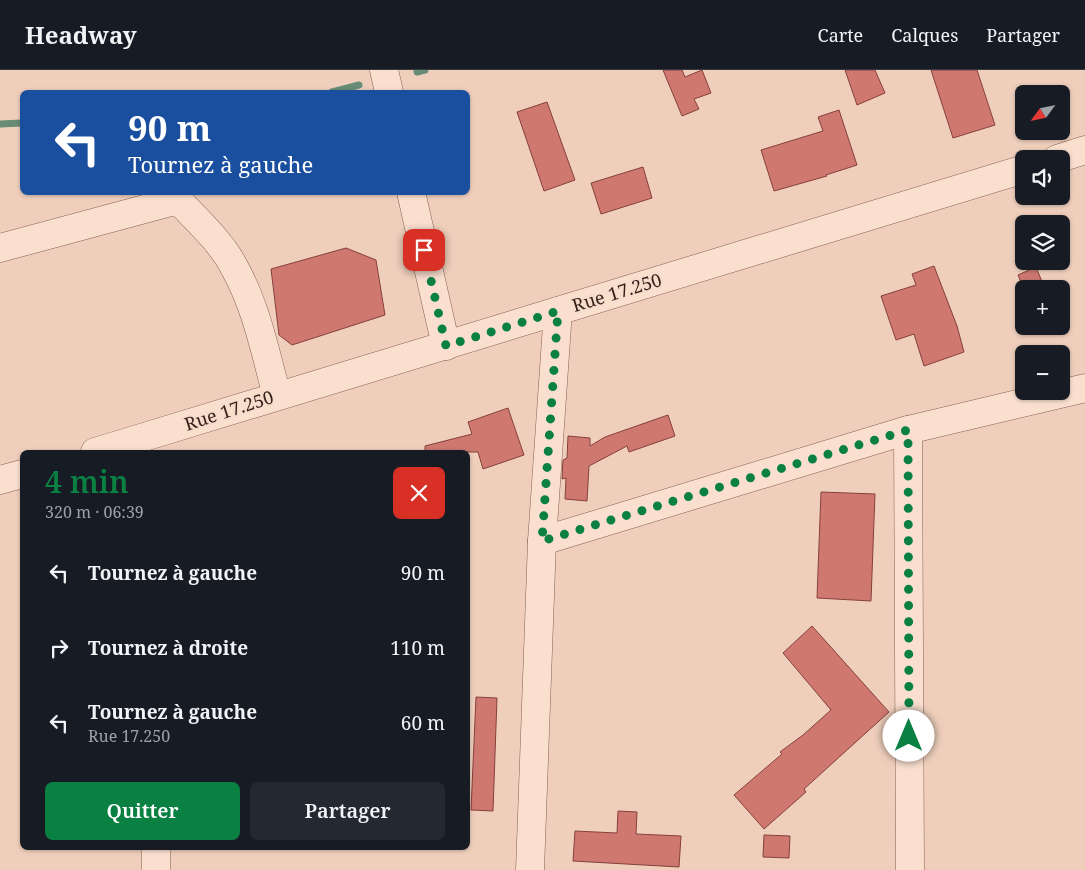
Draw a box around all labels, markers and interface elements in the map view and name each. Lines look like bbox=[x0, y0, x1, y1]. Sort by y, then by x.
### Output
text: Headway bbox=[25, 18, 137, 51]
text: Carte bbox=[818, 23, 863, 47]
text: Calques bbox=[891, 23, 958, 47]
text: Partager bbox=[986, 23, 1060, 47]
north arrow bbox=[1015, 85, 1070, 140]
map controls bbox=[1015, 85, 1070, 400]
text: 90 m bbox=[128, 104, 211, 151]
icon: left bbox=[45, 110, 110, 175]
text: Tournez à gauche bbox=[128, 149, 313, 179]
button: sound bbox=[1015, 150, 1070, 205]
button: layers bbox=[1015, 215, 1070, 270]
pin bbox=[403, 229, 445, 271]
icon: arrive bbox=[410, 236, 438, 264]
street label: Rue 17.250 bbox=[569, 267, 664, 317]
button: + bbox=[1015, 280, 1070, 335]
button: − bbox=[1015, 345, 1070, 400]
street label: Rue 17.250 bbox=[181, 384, 276, 436]
text: 4 min bbox=[45, 461, 129, 502]
button: close bbox=[393, 467, 445, 519]
text: 320 m · 06:39 bbox=[45, 501, 144, 523]
icon: left bbox=[45, 559, 73, 587]
text: Tournez à gauche bbox=[88, 560, 257, 586]
text: 90 m bbox=[401, 560, 445, 586]
icon: right bbox=[45, 634, 73, 662]
text: Tournez à droite bbox=[88, 635, 248, 661]
text: 110 m bbox=[390, 635, 445, 661]
text: Tournez à gauche bbox=[88, 699, 257, 725]
icon: left bbox=[45, 709, 73, 737]
position arrow bbox=[882, 709, 934, 761]
text: 60 m bbox=[401, 710, 445, 736]
text: Rue 17.250 bbox=[88, 725, 170, 747]
button: Quitter bbox=[45, 782, 240, 840]
button: Partager bbox=[250, 782, 445, 840]

